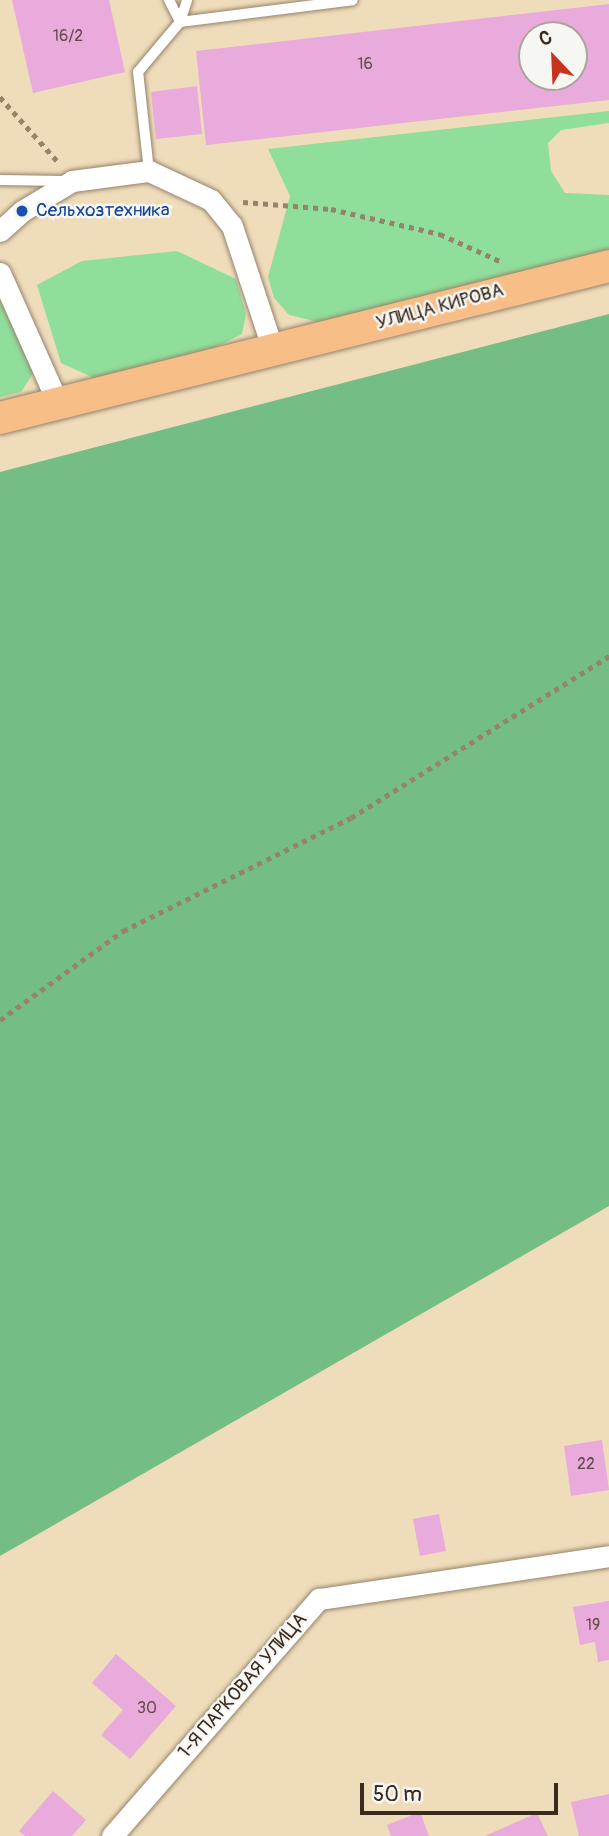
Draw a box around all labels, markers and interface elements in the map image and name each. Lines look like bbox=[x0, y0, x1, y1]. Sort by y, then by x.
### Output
north arrow bbox=[518, 21, 588, 91]
text: С bbox=[535, 25, 556, 52]
house number: 16/2 bbox=[53, 26, 83, 46]
house number: 16 bbox=[357, 54, 373, 74]
place label: Сельхозтехника bbox=[36, 200, 170, 222]
marker: Сельхозтехника bbox=[14, 203, 30, 219]
street label: УЛИЦА КИРОВА bbox=[374, 279, 506, 335]
house number: 22 bbox=[577, 1454, 595, 1474]
street label: 1-Я ПАРКОВАЯ УЛИЦА bbox=[174, 1609, 312, 1763]
house number: 19 bbox=[586, 1615, 600, 1635]
house number: 30 bbox=[137, 1698, 157, 1718]
scale bar bbox=[364, 1770, 562, 1814]
text: 50 m bbox=[373, 1781, 422, 1808]

